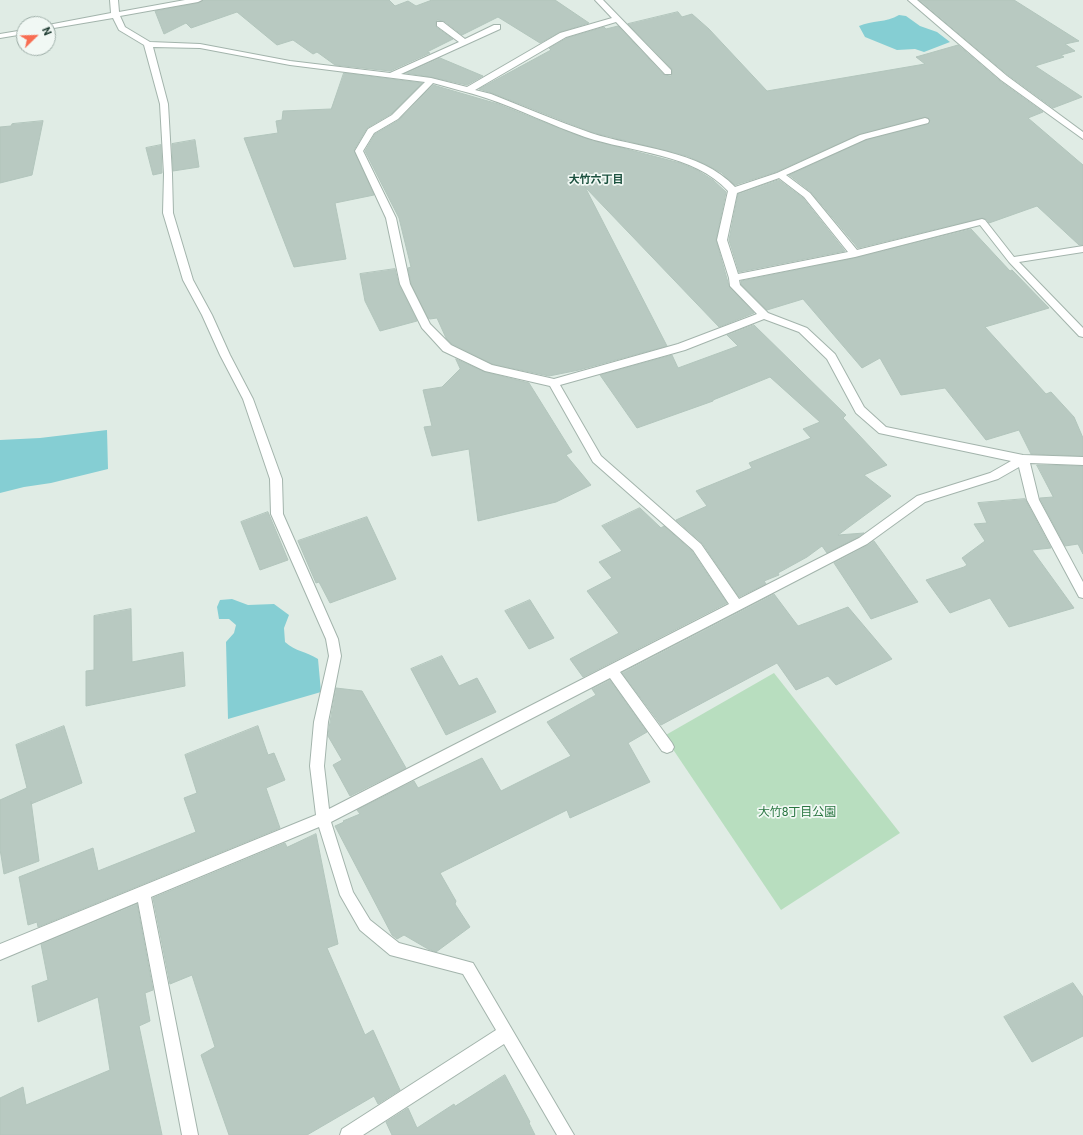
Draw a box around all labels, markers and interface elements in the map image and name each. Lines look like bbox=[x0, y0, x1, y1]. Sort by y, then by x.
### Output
north arrow bbox=[16, 16, 56, 56]
text: N bbox=[39, 25, 54, 38]
district label: 大竹六丁目 bbox=[569, 173, 623, 187]
park label: 大竹8丁目公園 bbox=[758, 806, 836, 820]

